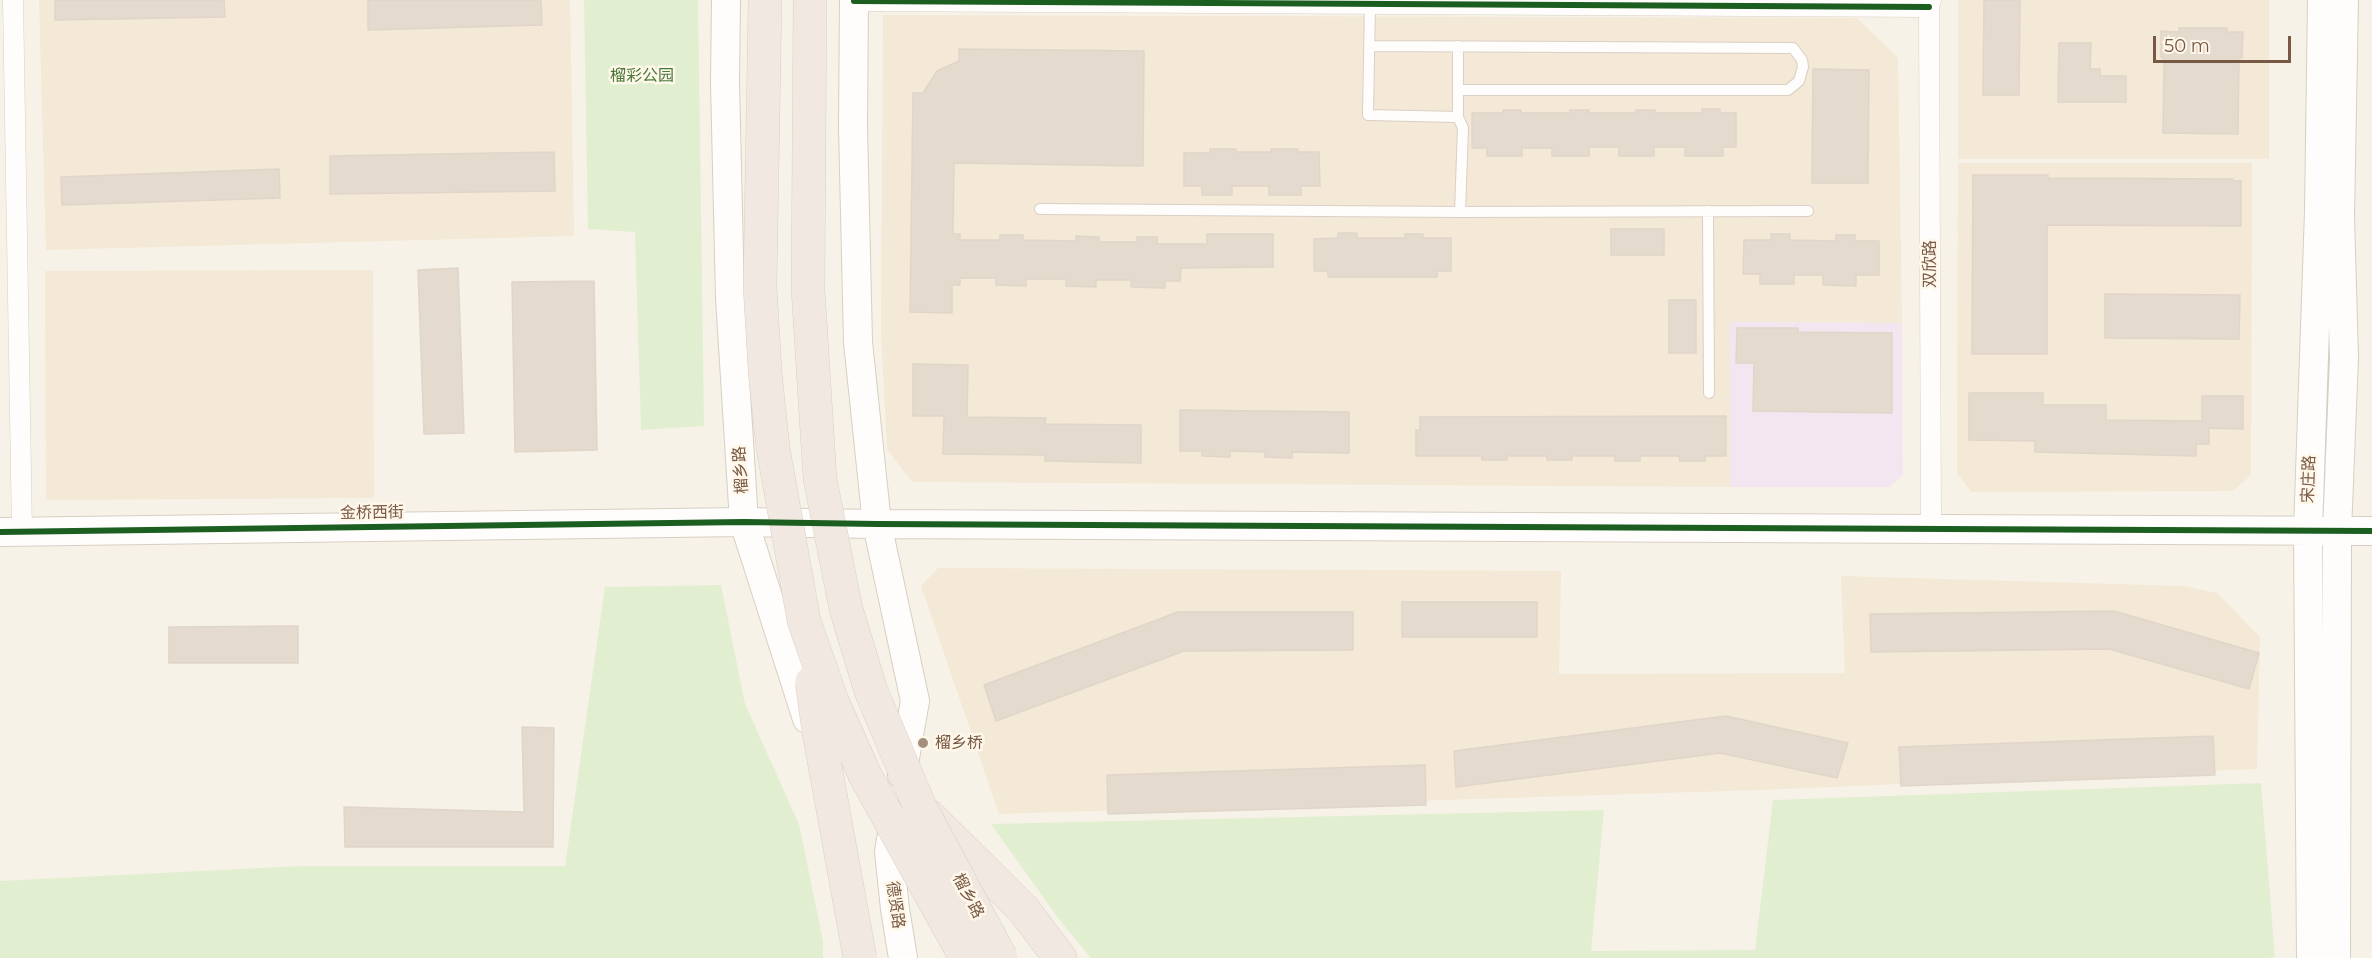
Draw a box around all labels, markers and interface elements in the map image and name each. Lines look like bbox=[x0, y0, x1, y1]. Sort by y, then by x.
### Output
scale bar bbox=[2156, 24, 2294, 62]
text: 50 m bbox=[2164, 35, 2210, 57]
park label: 榴彩公园 bbox=[610, 66, 674, 86]
street label: 双欣路 bbox=[1920, 240, 1940, 288]
street label: 榴乡路 bbox=[730, 445, 752, 495]
street label: 宋庄路 bbox=[2299, 455, 2319, 503]
street label: 金桥西街 bbox=[340, 503, 404, 523]
place label: 榴乡桥 bbox=[935, 733, 983, 753]
marker: 榴乡桥 bbox=[916, 736, 930, 750]
street label: 榴乡路 bbox=[948, 870, 988, 922]
street label: 德贤路 bbox=[882, 880, 908, 930]

